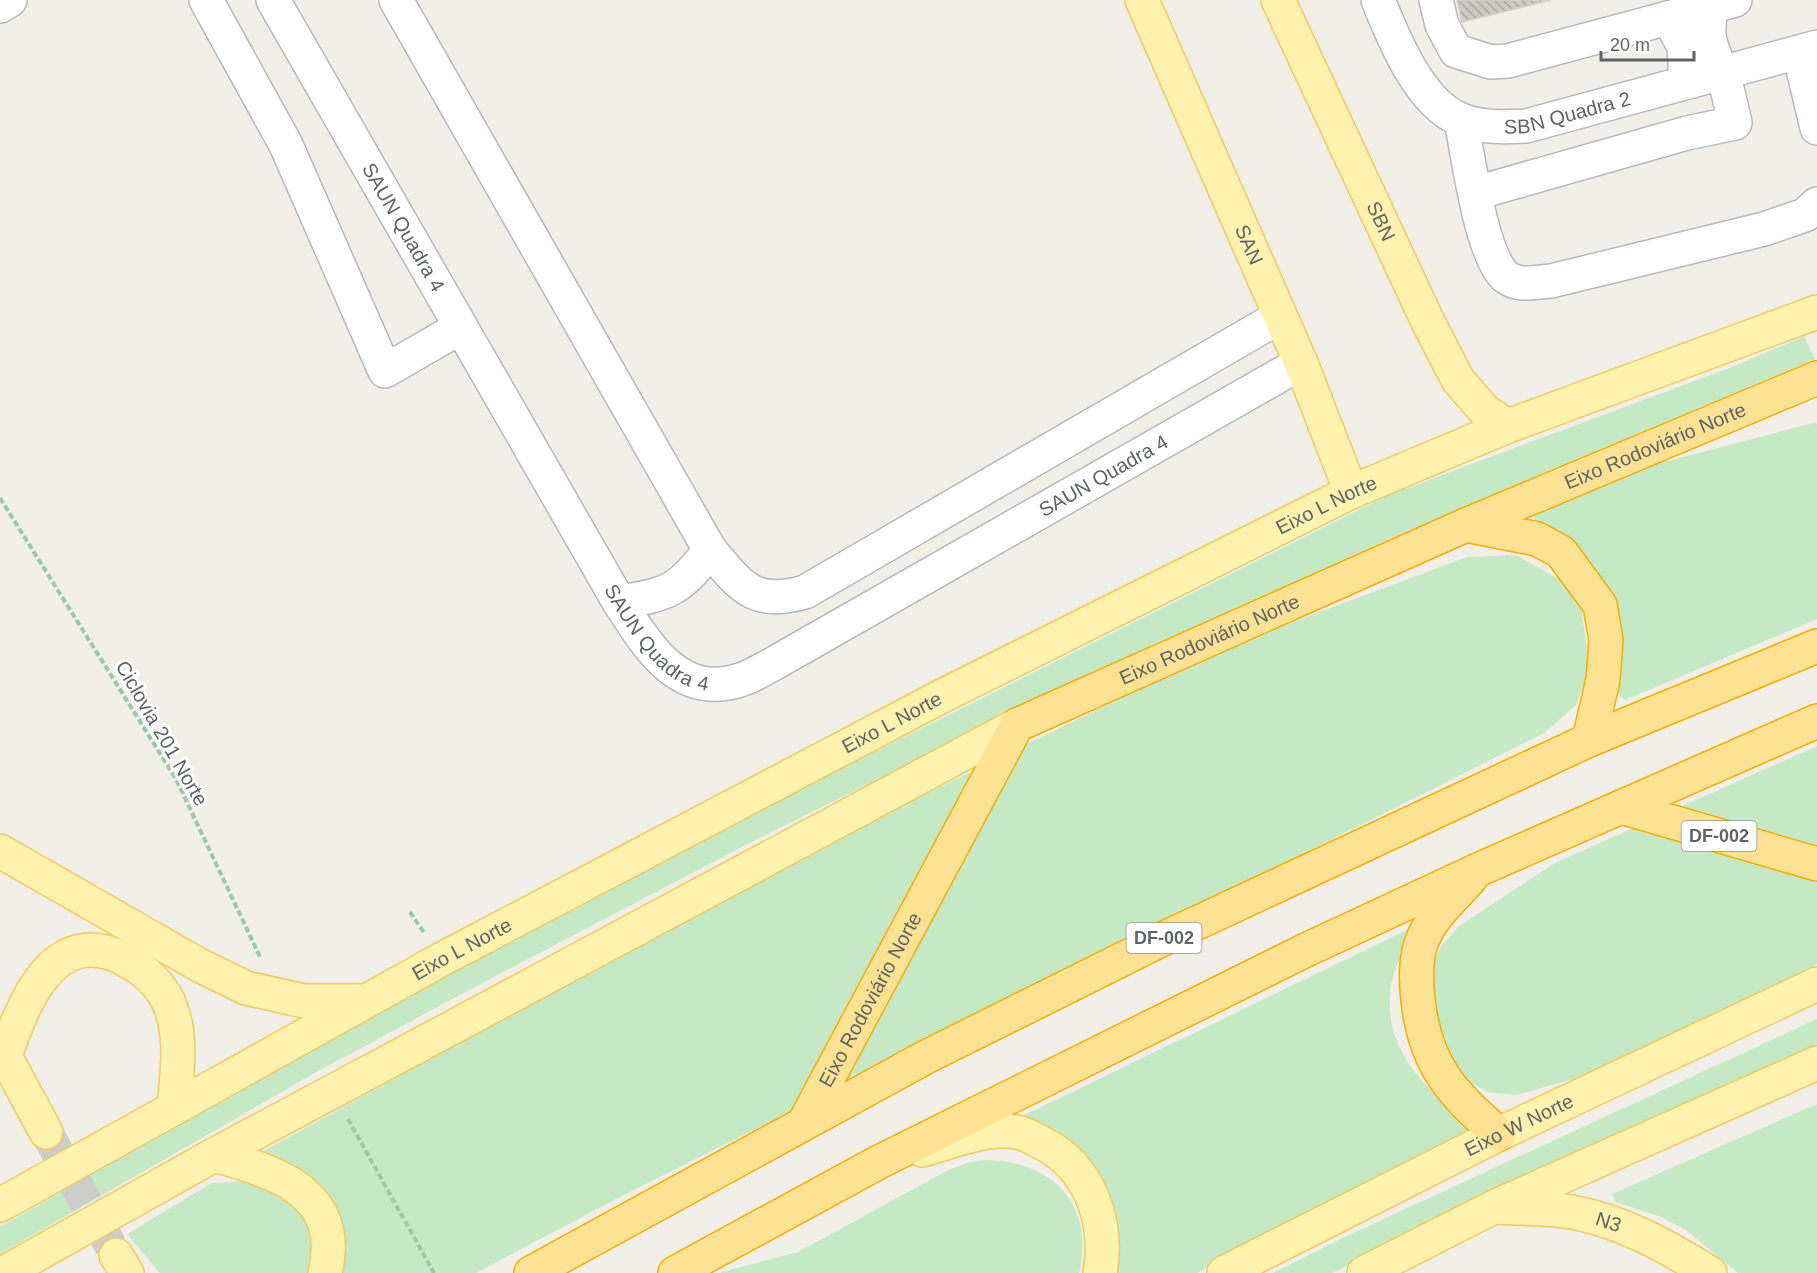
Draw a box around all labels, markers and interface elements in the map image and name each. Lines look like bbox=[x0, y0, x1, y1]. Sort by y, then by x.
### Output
scale bar bbox=[1601, 24, 1694, 62]
text: 20 m bbox=[1610, 35, 1650, 55]
street label: SBN Quadra 2 bbox=[1504, 87, 1633, 138]
street label: SAUN Quadra 4 bbox=[358, 159, 449, 295]
street label: SBN bbox=[1362, 198, 1400, 244]
street label: SAN bbox=[1231, 221, 1267, 268]
street label: Eixo Rodoviário Norte bbox=[1561, 398, 1749, 494]
street label: SAUN Quadra 4 bbox=[1035, 430, 1172, 521]
street label: Eixo L Norte bbox=[1272, 471, 1380, 539]
street label: SAUN Quadra 4 bbox=[600, 580, 711, 695]
street label: Eixo Rodoviário Norte bbox=[1116, 590, 1303, 689]
street label: Ciclovia 201 Norte bbox=[112, 657, 212, 809]
street label: Eixo L Norte bbox=[838, 687, 945, 758]
road number: DF-002 bbox=[1682, 821, 1756, 851]
street label: Eixo Rodoviário Norte bbox=[814, 909, 926, 1091]
street label: Eixo L Norte bbox=[408, 913, 515, 984]
road number: DF-002 bbox=[1126, 923, 1202, 953]
street label: Eixo W Norte bbox=[1461, 1090, 1577, 1161]
street label: N3 bbox=[1593, 1207, 1624, 1236]

